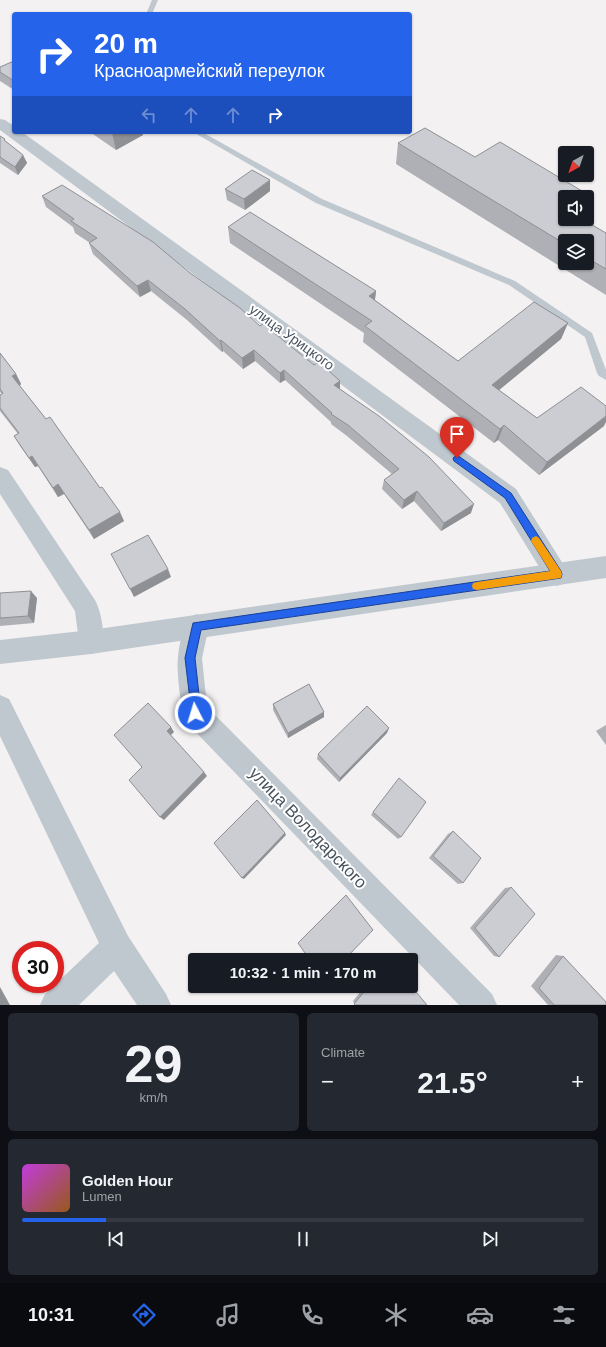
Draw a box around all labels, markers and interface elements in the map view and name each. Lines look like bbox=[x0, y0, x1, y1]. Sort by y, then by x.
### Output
icon: right bbox=[28, 28, 80, 80]
text: 20 m bbox=[94, 28, 158, 59]
text: Красноармейский переулок bbox=[94, 61, 325, 81]
icon: left bbox=[138, 104, 160, 126]
icon: ahead bbox=[180, 104, 202, 126]
icon: ahead bbox=[222, 104, 244, 126]
icon: right bbox=[264, 104, 286, 126]
north arrow bbox=[558, 146, 594, 182]
map controls bbox=[558, 146, 594, 270]
button: sound bbox=[558, 190, 594, 226]
button: layers bbox=[558, 234, 594, 270]
street label: улица Урицкого bbox=[246, 301, 338, 373]
pin bbox=[440, 417, 474, 458]
icon: arrive bbox=[446, 423, 468, 445]
position arrow bbox=[174, 692, 216, 734]
street label: улица Володарского bbox=[245, 764, 371, 892]
speed limit sign: 30 bbox=[12, 941, 64, 993]
text: 10:32 · 1 min · 170 m bbox=[230, 964, 376, 981]
text: 29 bbox=[125, 1035, 182, 1093]
text: Climate bbox=[321, 1045, 365, 1060]
text: 21.5° bbox=[417, 1066, 488, 1099]
text: − bbox=[321, 1069, 334, 1094]
text: + bbox=[571, 1069, 584, 1094]
text: km/h bbox=[139, 1090, 168, 1105]
text: Golden Hour bbox=[82, 1172, 173, 1189]
text: Lumen bbox=[82, 1189, 122, 1204]
icon: previous bbox=[105, 1228, 127, 1250]
icon: pause bbox=[292, 1228, 314, 1250]
icon: next bbox=[479, 1228, 501, 1250]
icon: directions bbox=[130, 1301, 158, 1329]
icon: music bbox=[214, 1301, 242, 1329]
icon: phone bbox=[298, 1301, 326, 1329]
icon: climate bbox=[382, 1301, 410, 1329]
icon: car bbox=[466, 1301, 494, 1329]
icon: filters bbox=[550, 1301, 578, 1329]
text: 10:31 bbox=[28, 1305, 74, 1325]

